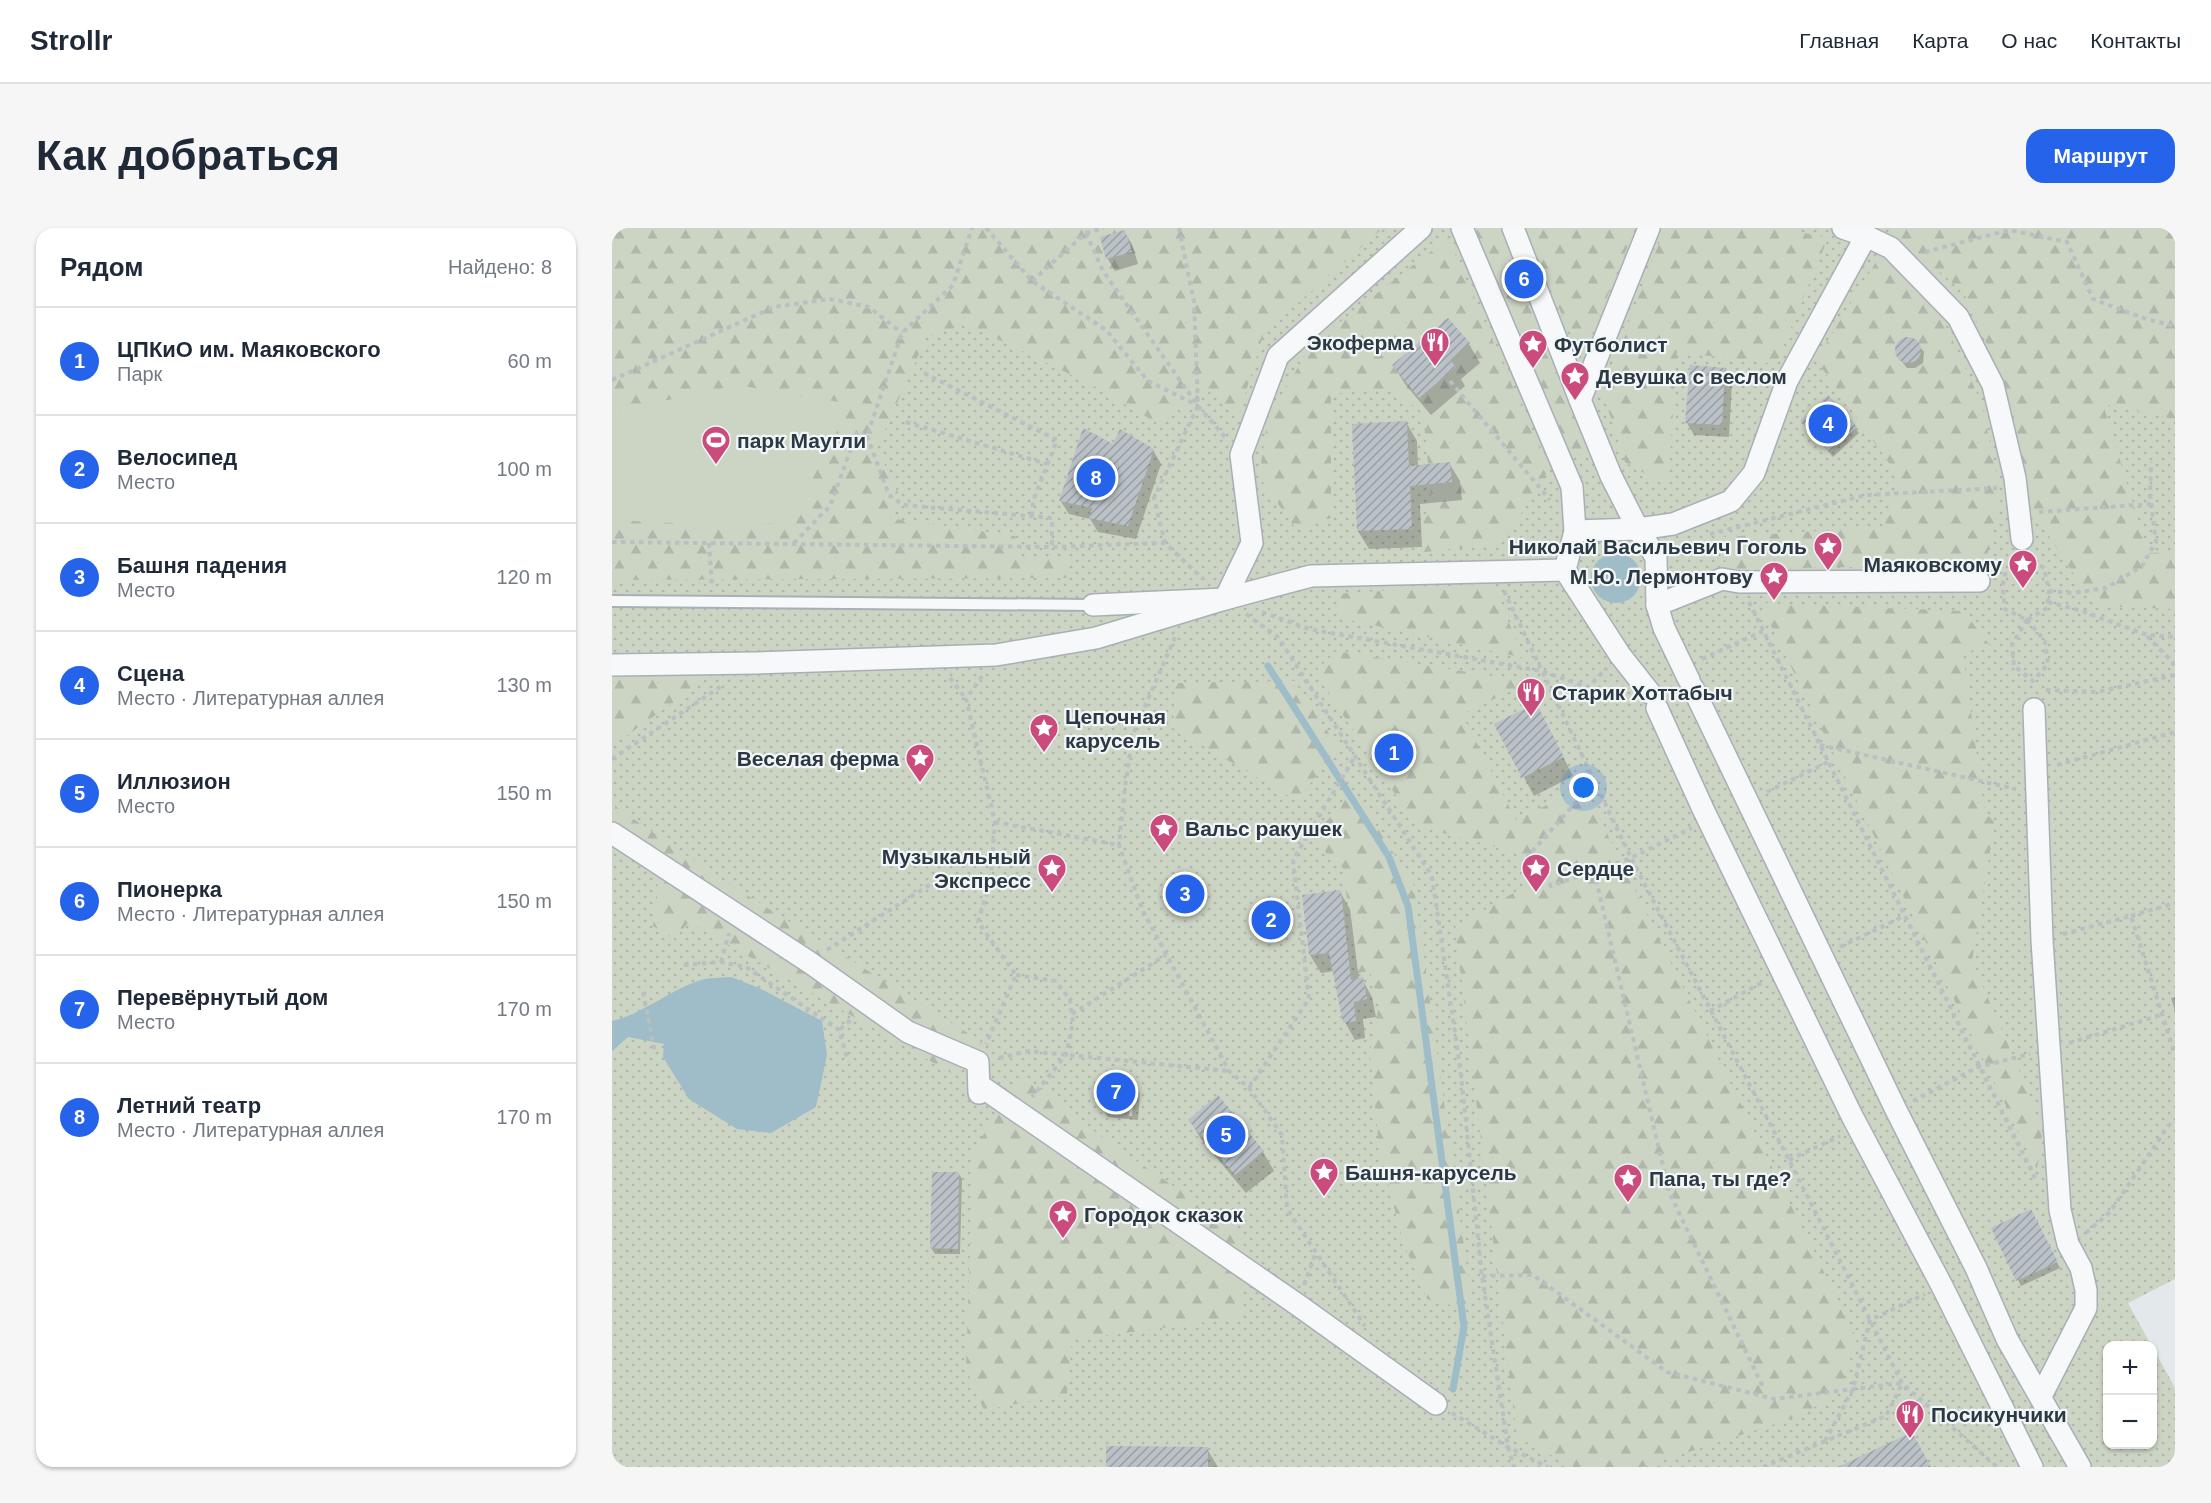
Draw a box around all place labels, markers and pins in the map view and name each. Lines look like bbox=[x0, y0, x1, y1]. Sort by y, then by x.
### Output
pin: 6 bbox=[1504, 256, 1544, 302]
restaurant icon: Экоферма bbox=[1419, 326, 1451, 368]
place icon: Футболист bbox=[1517, 328, 1549, 370]
place label: Экоферма bbox=[1307, 331, 1414, 354]
place label: Футболист bbox=[1554, 333, 1668, 356]
place icon: Девушка с веслом bbox=[1559, 360, 1591, 402]
place label: Девушка с веслом bbox=[1596, 365, 1787, 388]
pin: 4 bbox=[1808, 402, 1848, 446]
sports icon: парк Маугли bbox=[700, 424, 732, 466]
place label: парк Маугли bbox=[737, 429, 866, 452]
pin: 8 bbox=[1076, 456, 1116, 500]
place icon: Николай Васильевич Гоголь bbox=[1812, 530, 1844, 572]
place label: Николай Васильевич Гоголь bbox=[1509, 535, 1807, 558]
place icon: Маяковскому bbox=[2007, 548, 2039, 590]
place label: Маяковскому bbox=[1863, 553, 2002, 576]
place icon: М.Ю. Лермонтову bbox=[1758, 560, 1790, 602]
place label: М.Ю. Лермонтову bbox=[1570, 565, 1753, 588]
restaurant icon: Старик Хоттабыч bbox=[1515, 676, 1547, 718]
place label: Старик Хоттабыч bbox=[1552, 681, 1733, 704]
place label: Цепочная карусель bbox=[1065, 705, 1166, 752]
place icon: Цепочная карусель bbox=[1028, 712, 1060, 754]
pin: 1 bbox=[1374, 730, 1414, 776]
place icon: Веселая ферма bbox=[904, 742, 936, 784]
place label: Веселая ферма bbox=[737, 747, 899, 770]
place icon: Вальс ракушек bbox=[1148, 812, 1180, 854]
place label: Вальс ракушек bbox=[1185, 817, 1342, 840]
place label: Музыкальный Экспресс bbox=[882, 845, 1031, 892]
place icon: Музыкальный Экспресс bbox=[1036, 852, 1068, 894]
place icon: Сердце bbox=[1520, 852, 1552, 894]
place label: Сердце bbox=[1557, 857, 1634, 880]
pin: 3 bbox=[1166, 872, 1204, 916]
pin: 2 bbox=[1252, 898, 1290, 942]
pin: 7 bbox=[1096, 1070, 1136, 1114]
pin: 5 bbox=[1206, 1112, 1246, 1158]
place icon: Башня-карусель bbox=[1308, 1156, 1340, 1198]
place label: Башня-карусель bbox=[1345, 1161, 1517, 1184]
place icon: Папа, ты где? bbox=[1612, 1162, 1644, 1204]
place label: Папа, ты где? bbox=[1649, 1167, 1792, 1190]
place icon: Городок сказок bbox=[1047, 1198, 1079, 1240]
place label: Городок сказок bbox=[1084, 1203, 1243, 1226]
restaurant icon: Посикунчики bbox=[1894, 1398, 1926, 1440]
place label: Посикунчики bbox=[1931, 1403, 2067, 1426]

